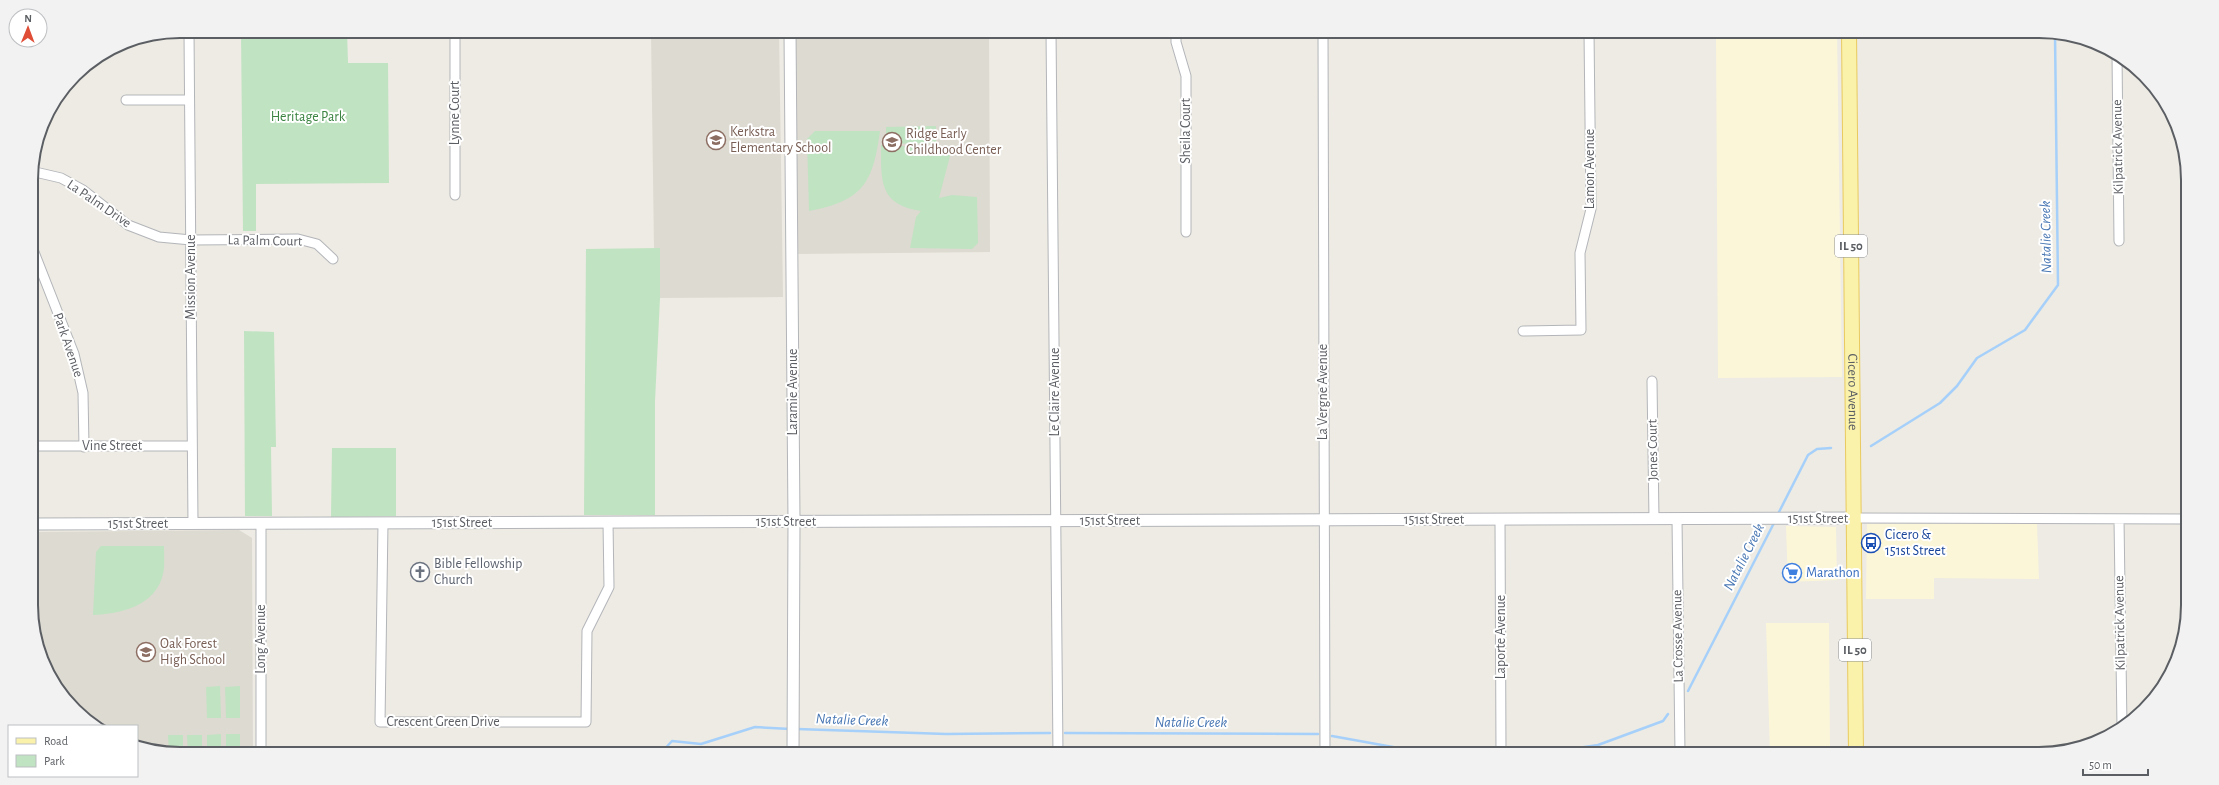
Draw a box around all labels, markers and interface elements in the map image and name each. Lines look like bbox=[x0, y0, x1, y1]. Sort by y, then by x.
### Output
north arrow bbox=[8, 8, 48, 48]
text: N bbox=[24, 13, 32, 24]
street label: Lynne Court bbox=[448, 80, 462, 145]
street label: Sheila Court bbox=[1179, 98, 1193, 164]
street label: Kilpatrick Avenue bbox=[2110, 99, 2126, 195]
park label: Heritage Park bbox=[271, 110, 346, 124]
place label: Kerkstra Elementary School bbox=[730, 125, 832, 155]
place label: Ridge Early Childhood Center bbox=[906, 127, 1002, 157]
school or university icon: Kerkstra Elementary School bbox=[705, 129, 727, 151]
street label: Lamon Avenue bbox=[1583, 129, 1597, 209]
school or university icon: Ridge Early Childhood Center bbox=[881, 131, 903, 153]
street label: La Palm Drive bbox=[64, 177, 134, 231]
water label: Natalie Creek bbox=[2038, 200, 2054, 273]
street label: La Palm Court bbox=[227, 233, 303, 249]
street label: Mission Avenue bbox=[184, 234, 198, 320]
road number: IL 50 bbox=[1835, 235, 1867, 257]
street label: Park Avenue bbox=[50, 311, 86, 379]
street label: La Vergne Avenue bbox=[1316, 344, 1330, 440]
street label: Le Claire Avenue bbox=[1048, 347, 1062, 437]
street label: Laramie Avenue bbox=[786, 348, 800, 436]
street label: Cicero Avenue bbox=[1845, 353, 1860, 431]
street label: Jones Court bbox=[1645, 418, 1661, 481]
street label: Vine Street bbox=[82, 439, 143, 453]
street label: 151st Street bbox=[1788, 512, 1849, 526]
street label: 151st Street bbox=[1404, 513, 1465, 527]
street label: 151st Street bbox=[1080, 514, 1141, 528]
street label: 151st Street bbox=[756, 515, 817, 529]
street label: 151st Street bbox=[432, 516, 493, 530]
street label: 151st Street bbox=[108, 517, 169, 531]
water label: Natalie Creek bbox=[1721, 521, 1767, 593]
place label: Cicero & 151st Street bbox=[1885, 528, 1946, 558]
bus stop icon: Cicero & 151st Street bbox=[1860, 532, 1882, 554]
place label: Bible Fellowship Church bbox=[434, 557, 522, 587]
church icon: Bible Fellowship Church bbox=[409, 561, 431, 583]
supermarket icon: Marathon bbox=[1781, 562, 1803, 584]
place label: Marathon bbox=[1806, 566, 1860, 580]
street label: Kilpatrick Avenue bbox=[2112, 575, 2128, 671]
street label: La Crosse Avenue bbox=[1670, 589, 1686, 683]
street label: Laporte Avenue bbox=[1494, 595, 1508, 679]
street label: Long Avenue bbox=[254, 604, 268, 674]
place label: Oak Forest High School bbox=[160, 637, 226, 667]
road number: IL 50 bbox=[1839, 639, 1871, 661]
school or university icon: Oak Forest High School bbox=[135, 641, 157, 663]
water label: Natalie Creek bbox=[815, 711, 889, 729]
street label: Crescent Green Drive bbox=[386, 715, 500, 729]
water label: Natalie Creek bbox=[1155, 715, 1227, 730]
legend bbox=[8, 725, 138, 777]
text: Road bbox=[44, 735, 68, 747]
scale bar bbox=[2083, 751, 2148, 777]
text: Park bbox=[44, 755, 65, 767]
text: 50 m bbox=[2089, 759, 2112, 771]

